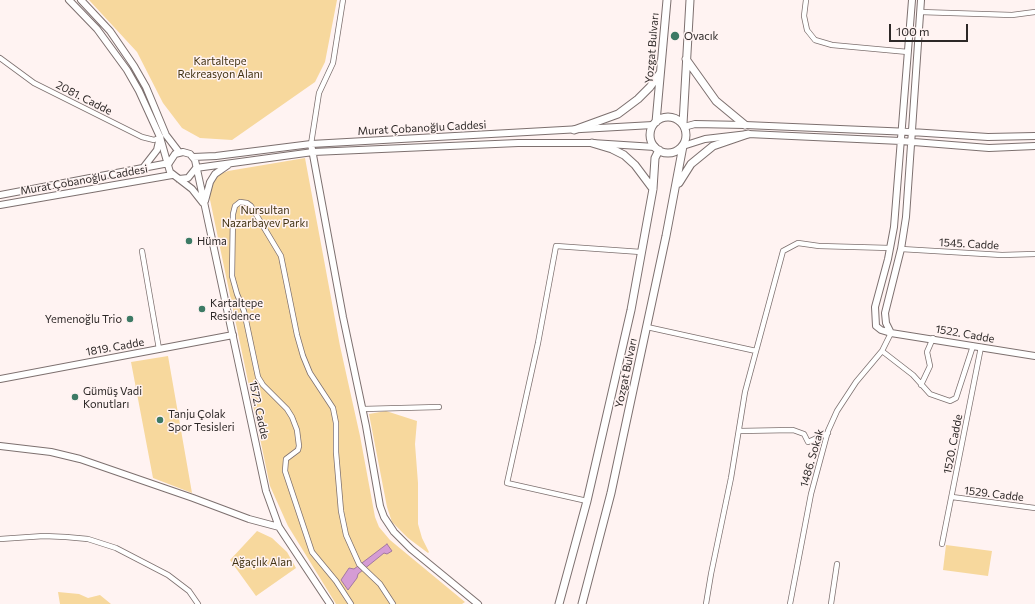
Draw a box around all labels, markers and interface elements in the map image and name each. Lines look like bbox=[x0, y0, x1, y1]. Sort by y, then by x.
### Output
street label: Yozgat Bulvarı bbox=[642, 12, 662, 84]
scale bar bbox=[891, 16, 970, 42]
text: 100 m bbox=[896, 24, 930, 38]
place label: Ovacık bbox=[684, 29, 719, 43]
marker: Ovacık bbox=[669, 30, 681, 42]
park label: Kartaltepe Rekreasyon Alanı bbox=[177, 54, 263, 80]
street label: 2081. Cadde bbox=[54, 78, 114, 118]
street label: Murat Çobanoğlu Caddesi bbox=[357, 118, 487, 138]
street label: Murat Çobanoğlu Caddesi bbox=[19, 162, 149, 198]
park label: Nursultan Nazarbayev Parkı bbox=[222, 203, 308, 229]
place label: Hüma bbox=[197, 234, 227, 248]
marker: Hüma bbox=[184, 236, 194, 246]
street label: 1545. Cadde bbox=[939, 236, 999, 252]
place label: Kartaltepe Residence bbox=[210, 296, 263, 322]
marker: Kartaltepe Residence bbox=[197, 304, 207, 314]
place label: Yemenoğlu Trio bbox=[45, 312, 122, 326]
marker: Yemenoğlu Trio bbox=[125, 314, 135, 324]
street label: 1522. Cadde bbox=[934, 322, 996, 346]
street label: 1819. Cadde bbox=[85, 335, 145, 359]
street label: Yozgat Bulvarı bbox=[612, 337, 640, 409]
street label: 1572. Cadde bbox=[246, 380, 272, 440]
place label: Gümüş Vadi Konutları bbox=[83, 384, 142, 410]
marker: Gümüş Vadi Konutları bbox=[70, 392, 80, 402]
place label: Tanju Çolak Spor Tesisleri bbox=[168, 407, 235, 433]
street label: 1520. Cadde bbox=[941, 413, 965, 475]
marker: Tanju Çolak Spor Tesisleri bbox=[155, 415, 165, 425]
street label: 1486. Sokak bbox=[797, 427, 827, 489]
street label: 1529. Cadde bbox=[963, 484, 1025, 504]
park label: Ağaçlık Alan bbox=[232, 555, 292, 569]

